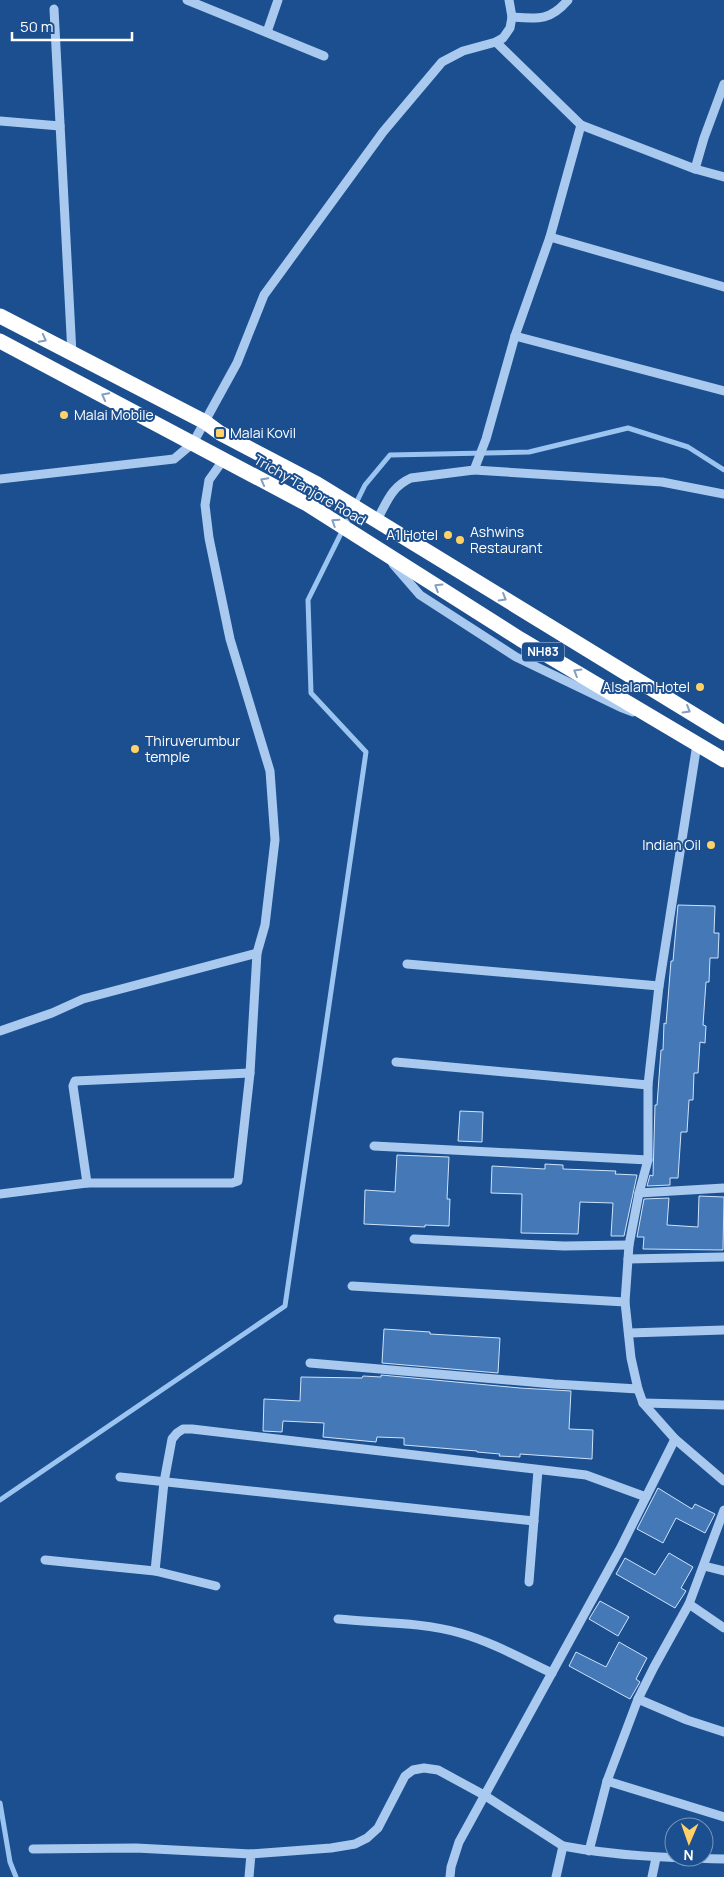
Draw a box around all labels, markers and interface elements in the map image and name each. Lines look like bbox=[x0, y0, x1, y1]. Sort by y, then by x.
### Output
scale bar bbox=[12, 10, 132, 42]
text: 50 m bbox=[20, 16, 54, 37]
one-way arrow bbox=[38, 333, 47, 343]
one-way arrow bbox=[101, 392, 110, 402]
place label: Malai Mobile bbox=[74, 405, 154, 424]
marker: Malai Mobile bbox=[58, 409, 70, 421]
place label: Malai Kovil bbox=[230, 423, 296, 442]
marker: Malai Kovil bbox=[214, 427, 226, 439]
street label: Trichy Tanjore Road bbox=[251, 450, 370, 529]
one-way arrow bbox=[260, 477, 269, 487]
one-way arrow bbox=[332, 519, 341, 528]
place label: Ashwins Restaurant bbox=[470, 522, 543, 557]
place label: A1 Hotel bbox=[386, 525, 438, 544]
marker: A1 Hotel bbox=[442, 529, 454, 541]
marker: Ashwins Restaurant bbox=[454, 534, 466, 546]
one-way arrow bbox=[435, 584, 444, 594]
one-way arrow bbox=[498, 591, 507, 601]
road number: NH83 bbox=[522, 642, 564, 662]
one-way arrow bbox=[573, 669, 582, 679]
place label: Alsalam Hotel bbox=[602, 677, 690, 696]
marker: Alsalam Hotel bbox=[694, 681, 706, 693]
one-way arrow bbox=[681, 703, 690, 713]
place label: Thiruverumbur temple bbox=[145, 731, 240, 766]
marker: Thiruverumbur temple bbox=[129, 743, 141, 755]
place label: Indian Oil bbox=[642, 835, 701, 854]
marker: Indian Oil bbox=[705, 839, 717, 851]
north arrow bbox=[664, 1817, 714, 1867]
text: N bbox=[683, 1846, 694, 1865]

